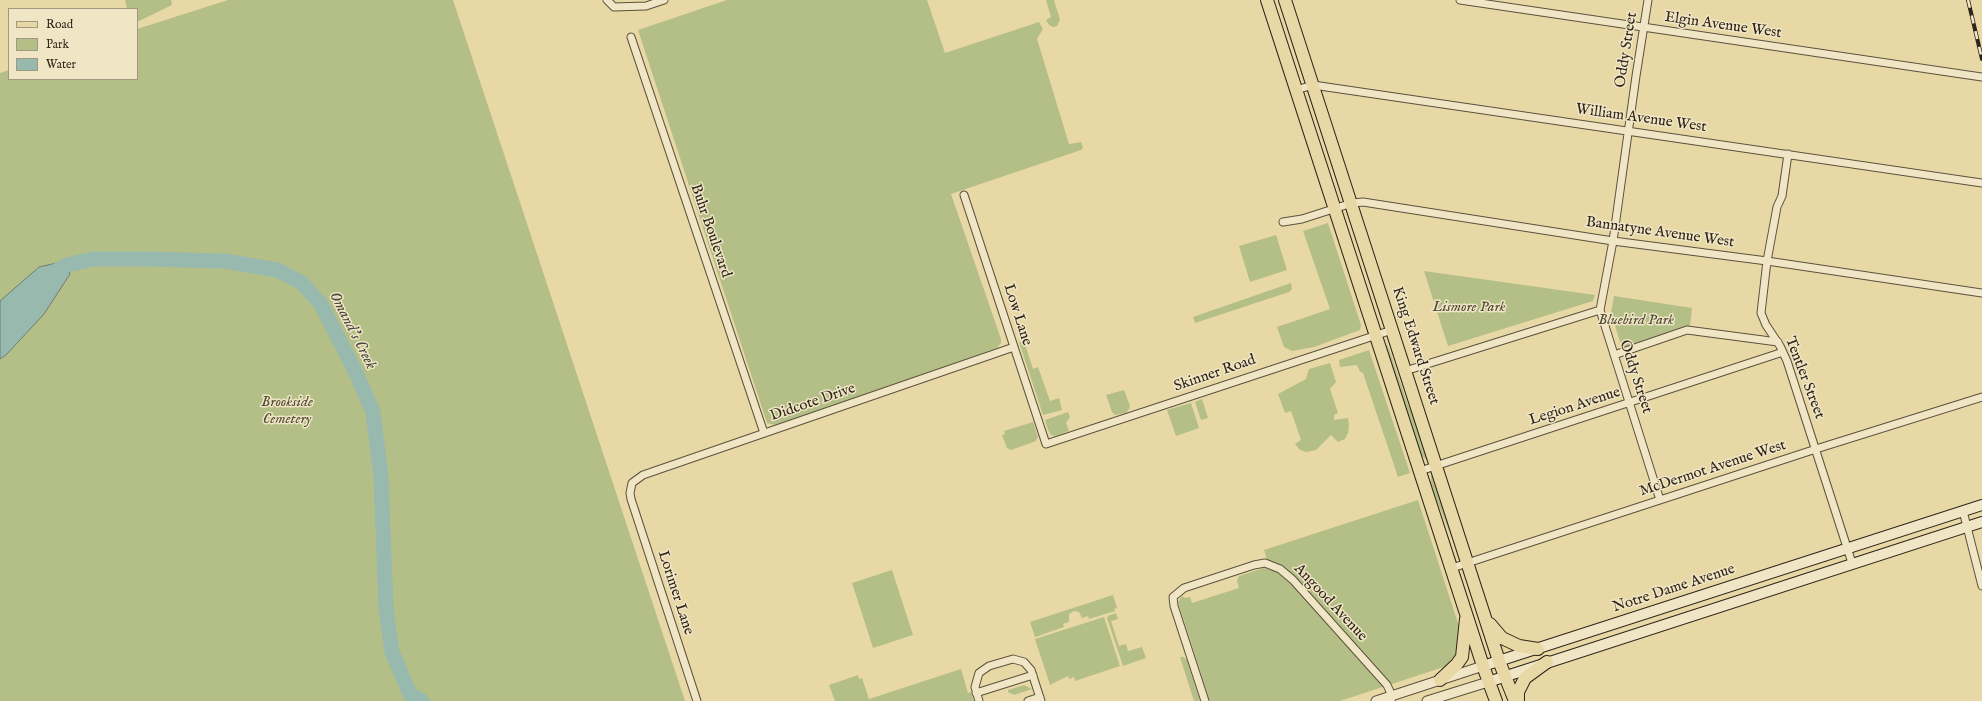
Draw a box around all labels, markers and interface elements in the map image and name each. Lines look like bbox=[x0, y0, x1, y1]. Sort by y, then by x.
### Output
legend bbox=[8, 8, 138, 80]
street label: Elgin Avenue West bbox=[1663, 9, 1783, 43]
street label: Oddy Street bbox=[1612, 11, 1642, 89]
text: Road bbox=[46, 17, 73, 32]
text: Park bbox=[46, 37, 69, 52]
text: Water bbox=[46, 57, 76, 72]
street label: William Avenue West bbox=[1574, 101, 1708, 137]
street label: Buhr Boulevard bbox=[686, 182, 734, 280]
street label: Bannatyne Avenue West bbox=[1585, 214, 1735, 252]
street label: Low Lane bbox=[999, 282, 1035, 348]
street label: King Edward Street bbox=[1387, 285, 1443, 407]
water label: Omand's Creek bbox=[324, 289, 380, 373]
park label: Lismore Park bbox=[1432, 299, 1506, 317]
park label: Bluebird Park bbox=[1598, 312, 1674, 330]
street label: Tentler Street bbox=[1780, 334, 1828, 422]
street label: Oddy Street bbox=[1615, 338, 1655, 416]
street label: Skinner Road bbox=[1172, 352, 1258, 396]
street label: Didcote Drive bbox=[768, 380, 858, 426]
street label: Legion Avenue bbox=[1527, 384, 1623, 430]
park label: Brookside Cemetery bbox=[261, 394, 313, 429]
street label: McDermot Avenue West bbox=[1638, 437, 1788, 501]
street label: Lorimer Lane bbox=[653, 549, 697, 637]
street label: Angood Avenue bbox=[1289, 560, 1371, 646]
street label: Notre Dame Avenue bbox=[1611, 561, 1737, 617]

